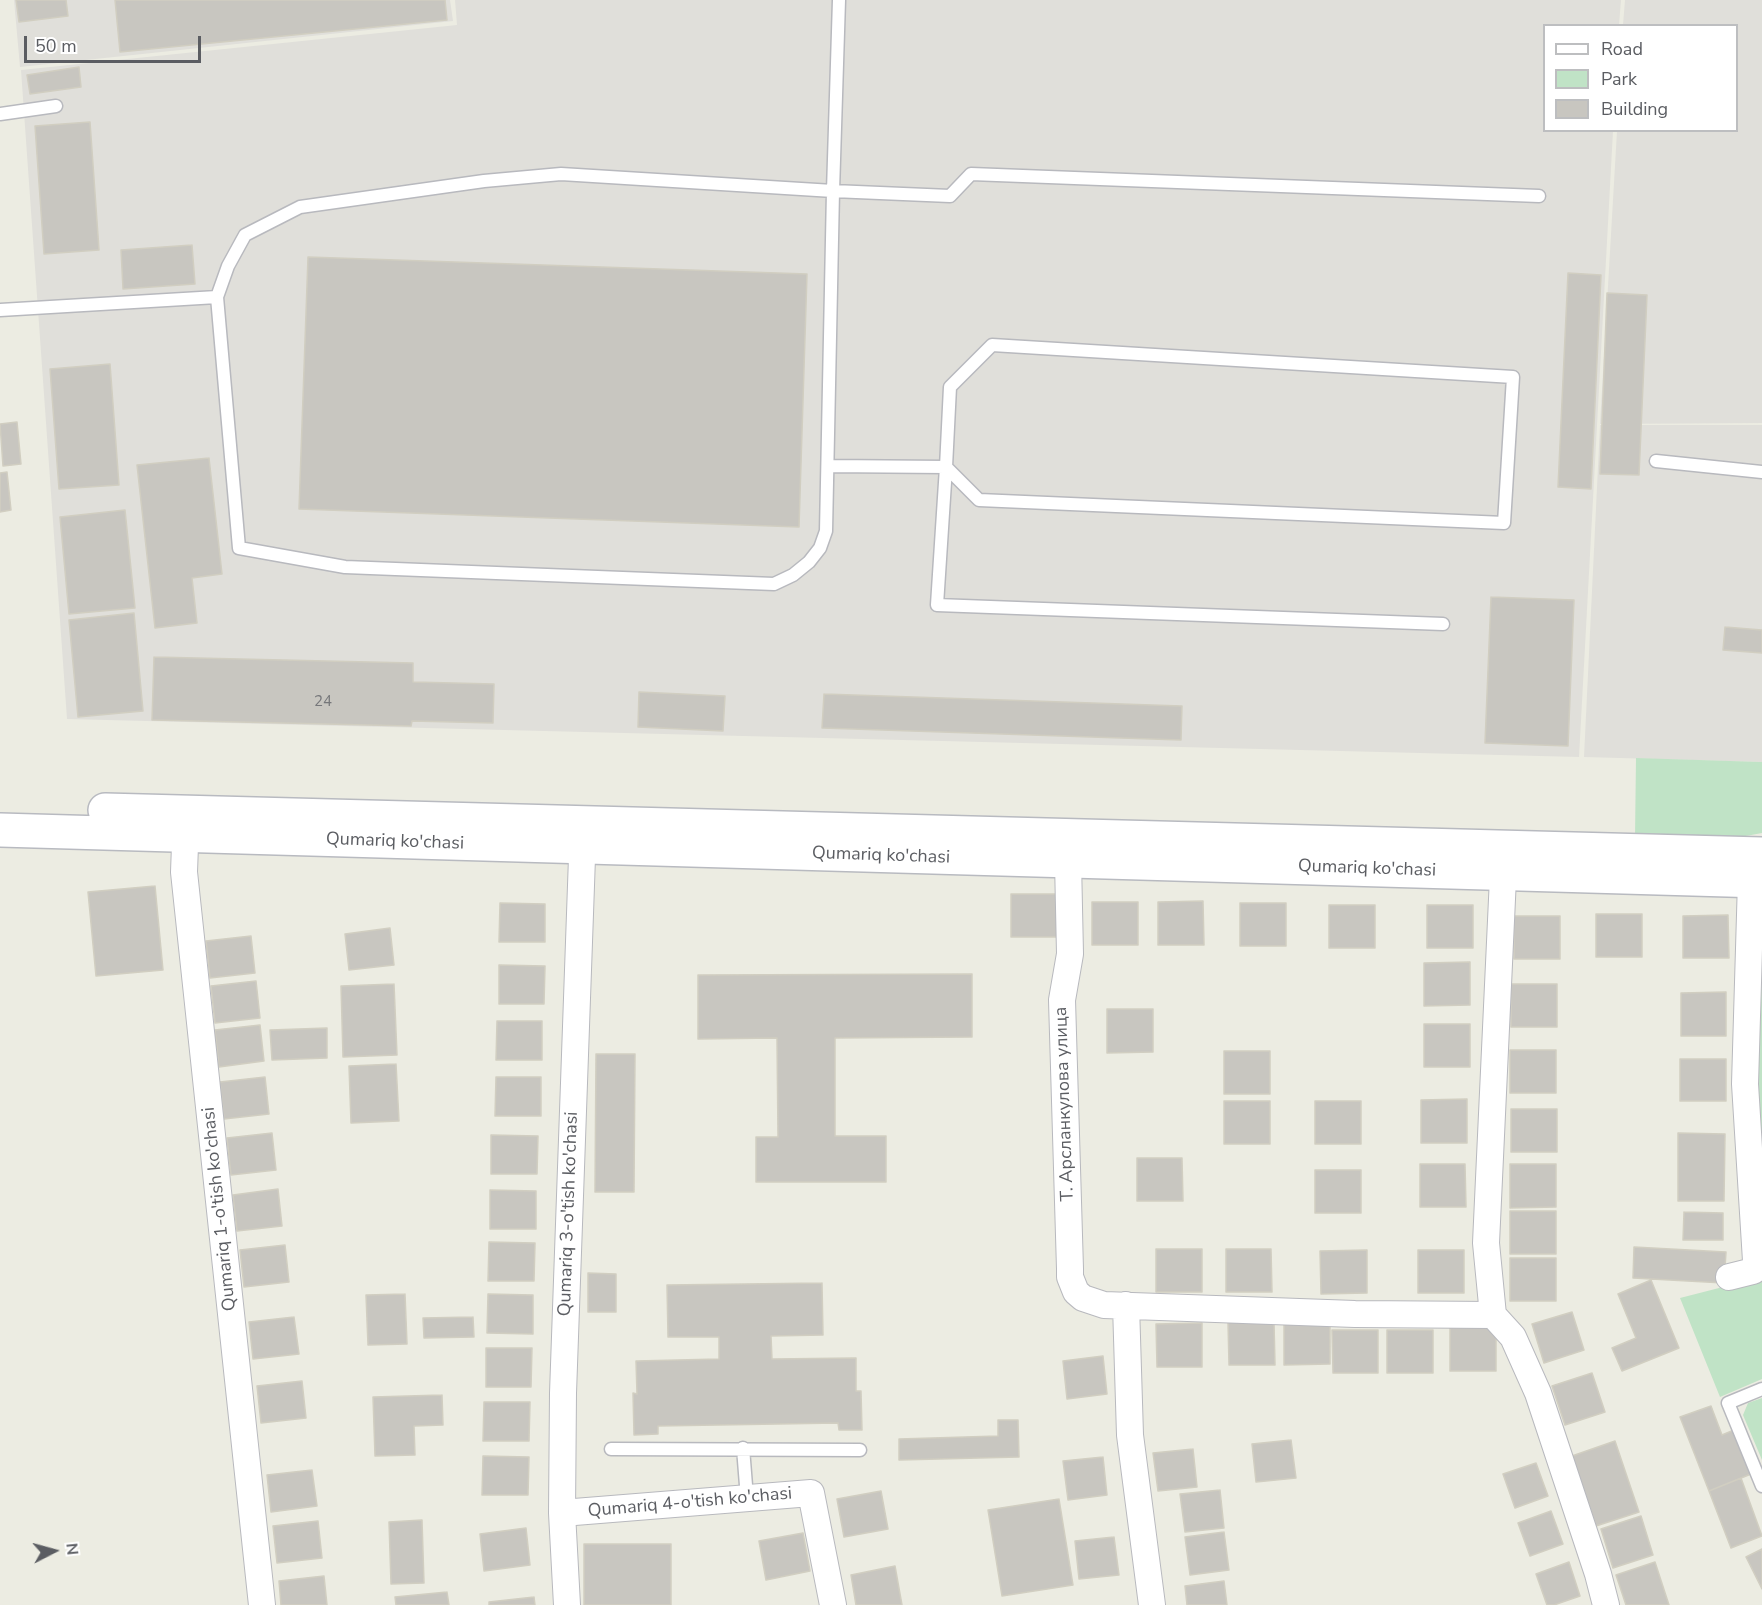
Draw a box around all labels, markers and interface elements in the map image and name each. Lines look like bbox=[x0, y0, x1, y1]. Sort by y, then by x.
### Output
scale bar bbox=[27, 24, 204, 62]
legend bbox=[1543, 24, 1738, 132]
text: 50 m bbox=[35, 34, 77, 58]
text: Road bbox=[1601, 37, 1643, 61]
text: Park bbox=[1601, 67, 1637, 91]
text: Building bbox=[1601, 97, 1668, 121]
house number: 24 bbox=[314, 693, 332, 711]
street label: Qumariq ko'chasi bbox=[326, 829, 464, 855]
street label: Qumariq ko'chasi bbox=[812, 843, 950, 869]
street label: Qumariq ko'chasi bbox=[1298, 856, 1436, 882]
street label: Т. Арсланкулова улица bbox=[1051, 1006, 1079, 1202]
street label: Qumariq 1-o'tish ko'chasi bbox=[199, 1106, 241, 1312]
street label: Qumariq 3-o'tish ko'chasi bbox=[555, 1111, 583, 1317]
street label: Qumariq 4-o'tish ko'chasi bbox=[587, 1483, 793, 1523]
north arrow bbox=[24, 1521, 84, 1581]
text: N bbox=[60, 1542, 83, 1556]

